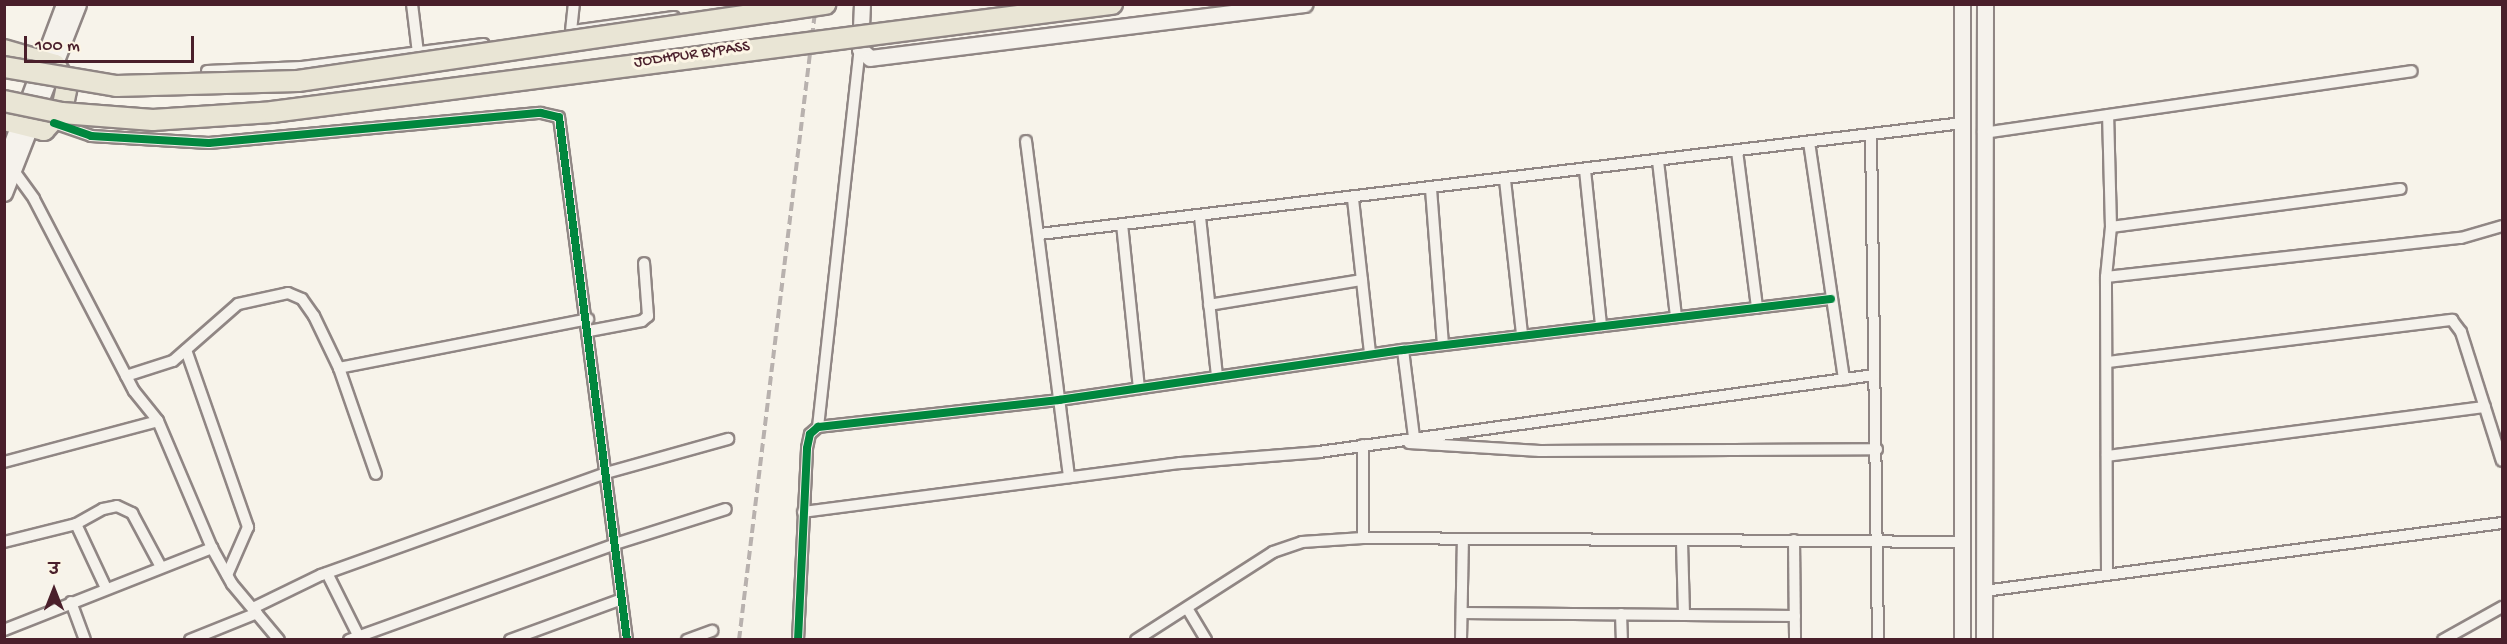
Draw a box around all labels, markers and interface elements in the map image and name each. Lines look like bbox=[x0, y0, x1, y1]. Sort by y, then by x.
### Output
scale bar bbox=[27, 24, 196, 62]
text: 100 m bbox=[35, 36, 80, 57]
street label: JODHPUR BYPASS bbox=[633, 38, 751, 74]
north arrow bbox=[24, 560, 84, 620]
text: उ bbox=[49, 562, 59, 581]

